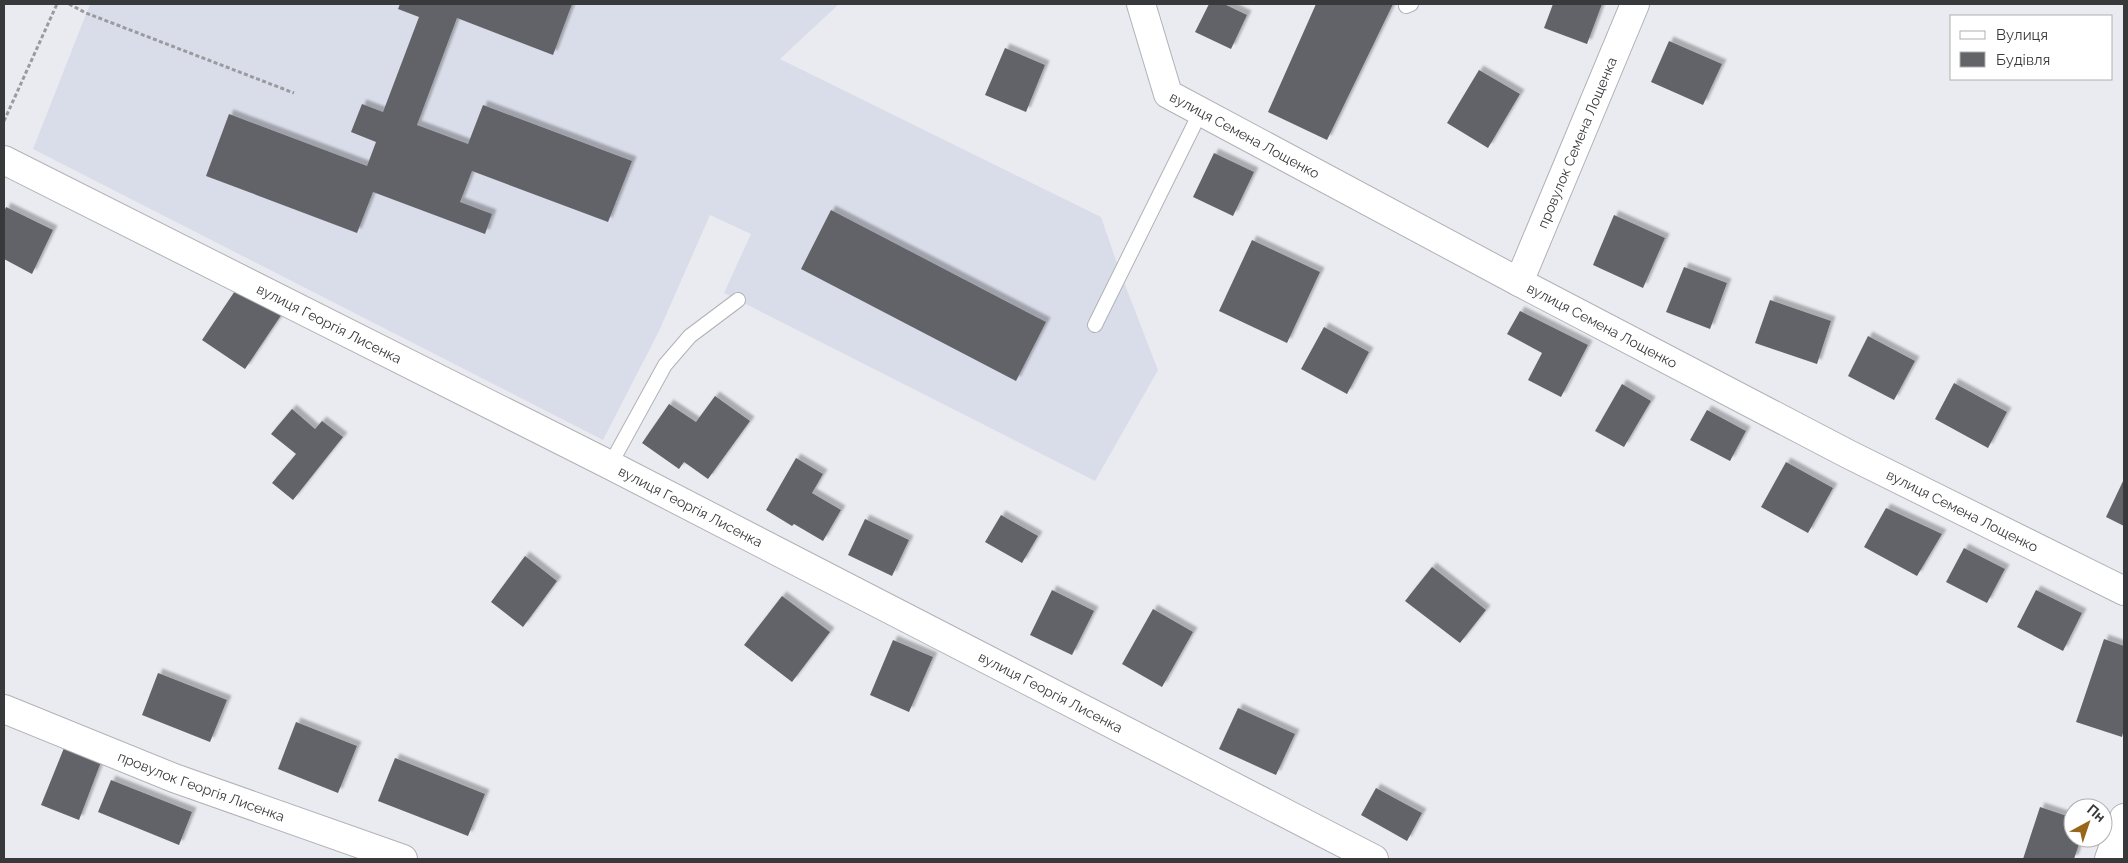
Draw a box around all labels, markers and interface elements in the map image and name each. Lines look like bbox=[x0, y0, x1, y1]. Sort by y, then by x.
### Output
legend bbox=[1950, 15, 2113, 80]
text: Вулиця bbox=[1996, 26, 2048, 44]
text: Будівля bbox=[1996, 51, 2050, 69]
street label: провулок Семена Лощенка bbox=[1534, 55, 1620, 231]
street label: вулиця Семена Лощенко bbox=[1167, 89, 1322, 182]
street label: вулиця Семена Лощенко bbox=[1524, 280, 1680, 371]
street label: вулиця Георгія Лисенка bbox=[254, 281, 404, 367]
street label: вулиця Георгія Лисенка bbox=[616, 463, 765, 550]
street label: вулиця Семена Лощенко bbox=[1884, 466, 2041, 555]
street label: вулиця Георгія Лисенка bbox=[976, 648, 1125, 736]
street label: провулок Георгія Лисенка bbox=[116, 748, 287, 825]
north arrow bbox=[2063, 798, 2113, 848]
text: Пн bbox=[2084, 801, 2109, 825]

